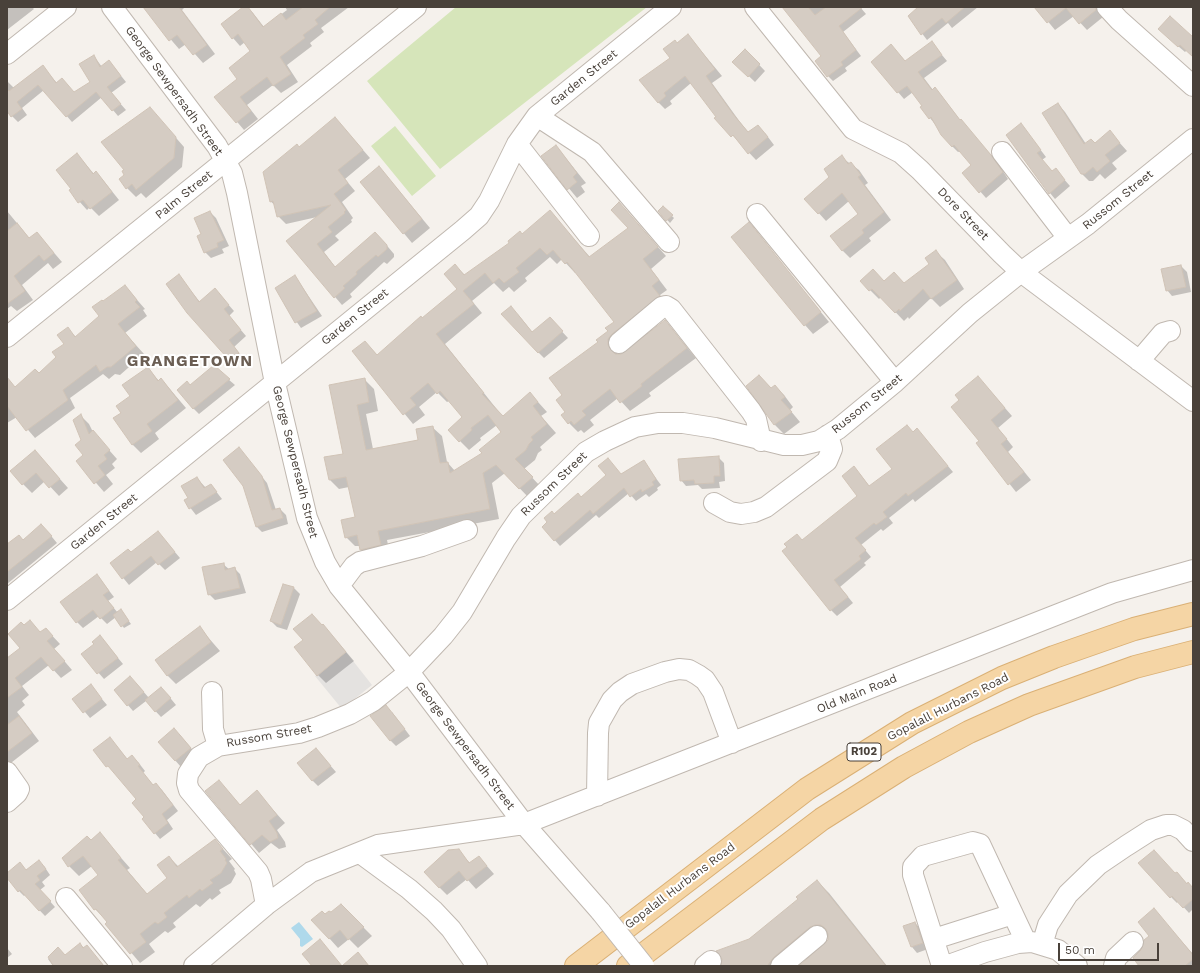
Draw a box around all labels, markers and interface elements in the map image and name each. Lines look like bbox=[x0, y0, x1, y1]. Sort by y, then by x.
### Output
street label: George Sewpersadh Street bbox=[122, 23, 226, 159]
street label: Garden Street bbox=[548, 47, 620, 109]
street label: Russom Street bbox=[1080, 167, 1156, 233]
street label: Palm Street bbox=[152, 168, 216, 222]
street label: Dore Street bbox=[934, 185, 992, 243]
street label: Garden Street bbox=[319, 286, 391, 348]
district label: GRANGETOWN bbox=[127, 351, 253, 371]
street label: Russom Street bbox=[829, 371, 905, 437]
street label: George Sewpersadh Street bbox=[269, 384, 321, 540]
street label: Russom Street bbox=[518, 449, 590, 519]
street label: Garden Street bbox=[68, 491, 140, 553]
street label: Gopalall Hurbans Road bbox=[885, 670, 1011, 744]
street label: Old Main Road bbox=[815, 671, 899, 717]
street label: George Sewpersadh Street bbox=[412, 679, 518, 813]
street label: Russom Street bbox=[225, 721, 313, 751]
road number: R102 bbox=[847, 743, 881, 761]
street label: Gopalall Hurbans Road bbox=[622, 840, 738, 932]
scale bar bbox=[1060, 935, 1161, 961]
text: 50 m bbox=[1065, 943, 1095, 957]

